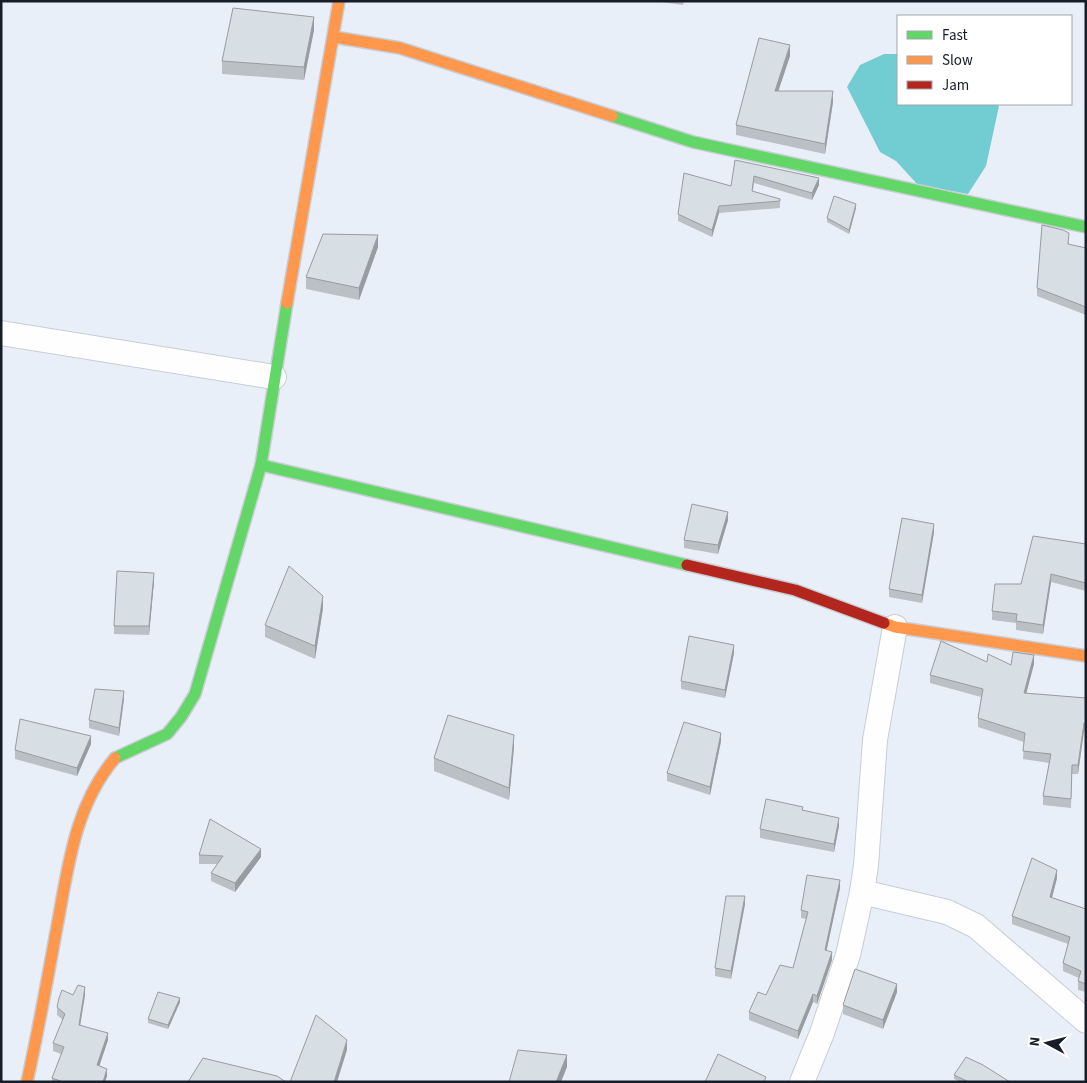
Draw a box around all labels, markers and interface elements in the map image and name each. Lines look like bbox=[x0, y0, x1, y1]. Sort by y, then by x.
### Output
legend bbox=[897, 15, 1072, 105]
text: Fast bbox=[942, 25, 968, 46]
text: Slow bbox=[942, 50, 973, 71]
text: Jam bbox=[942, 75, 969, 96]
north arrow bbox=[1022, 1018, 1072, 1068]
text: N bbox=[1025, 1036, 1046, 1047]

